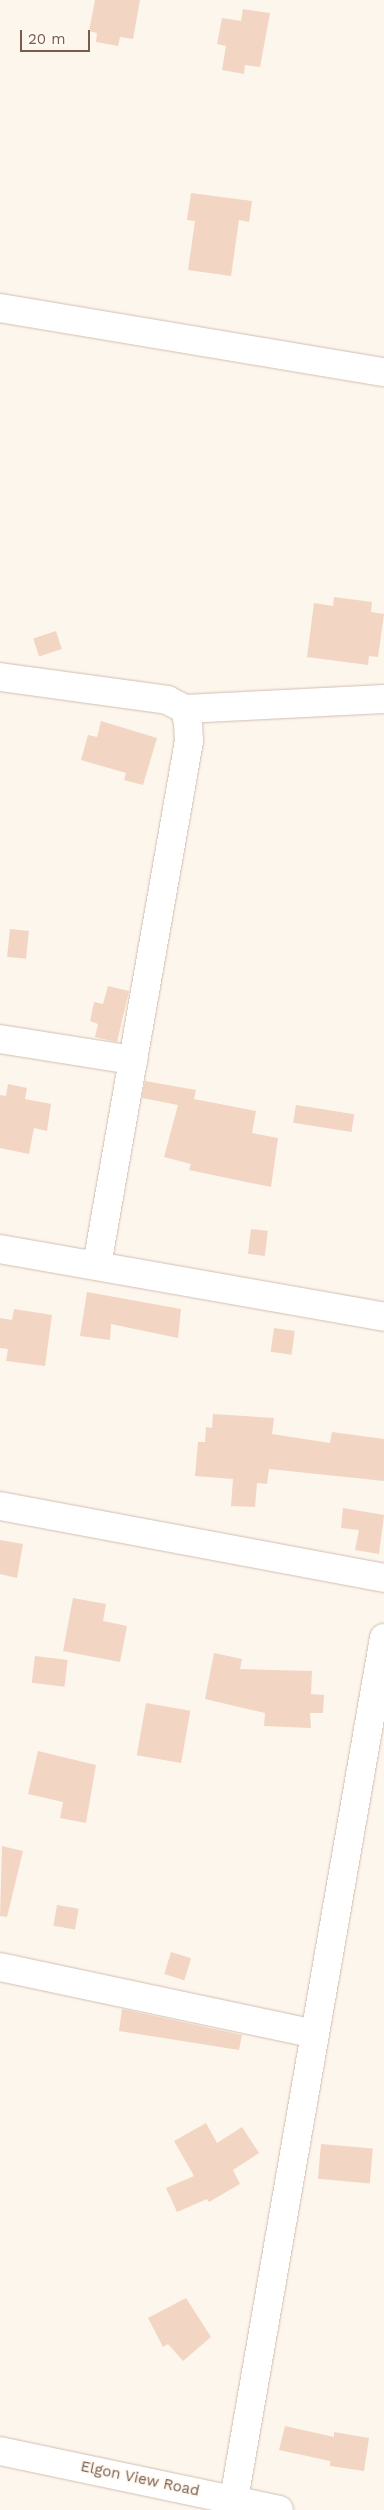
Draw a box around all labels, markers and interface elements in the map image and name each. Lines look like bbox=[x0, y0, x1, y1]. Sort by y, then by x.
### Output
scale bar bbox=[22, 20, 92, 52]
text: 20 m bbox=[28, 30, 66, 48]
street label: Elgon View Road bbox=[78, 2458, 202, 2500]

